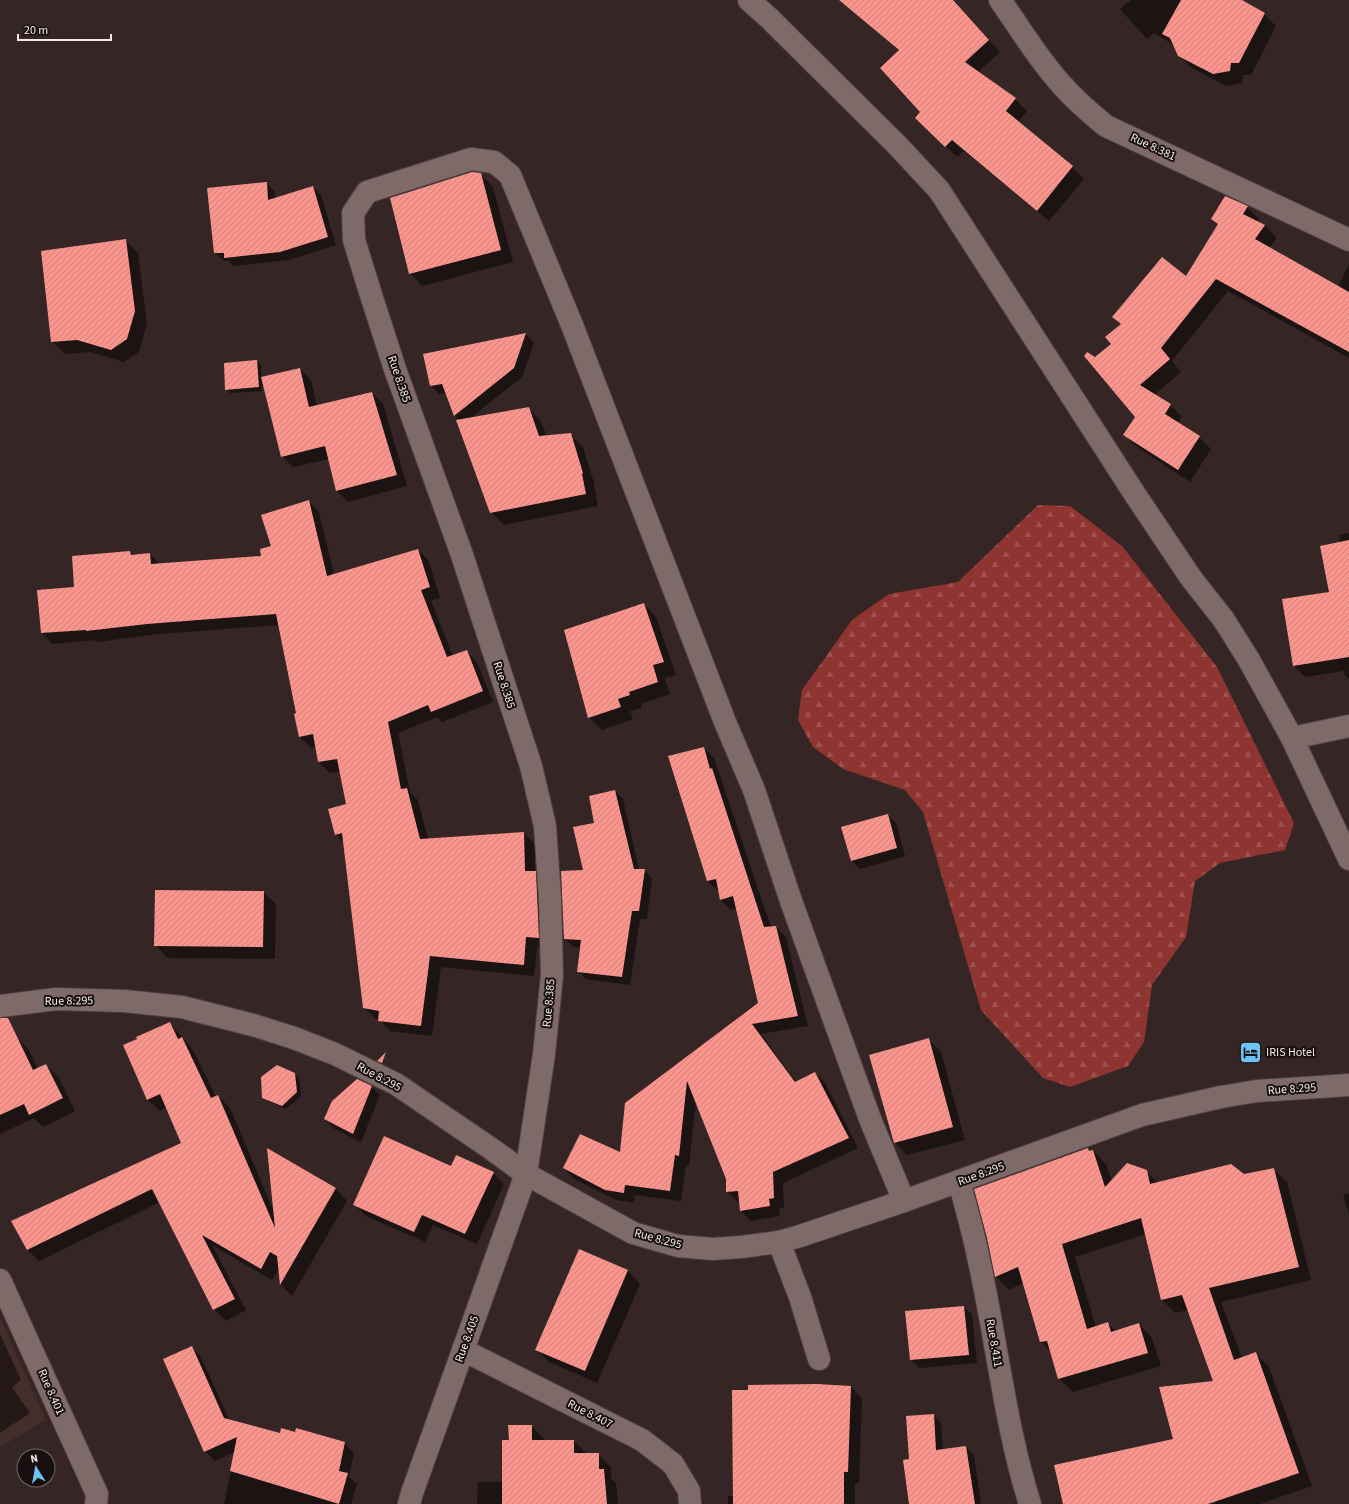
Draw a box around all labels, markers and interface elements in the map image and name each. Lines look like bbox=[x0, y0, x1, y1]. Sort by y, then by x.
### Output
scale bar bbox=[18, 16, 111, 42]
text: 20 m bbox=[24, 22, 48, 39]
street label: Rue 8.381 bbox=[1127, 129, 1179, 165]
street label: Rue 8.385 bbox=[383, 353, 415, 405]
street label: Rue 8.385 bbox=[488, 659, 520, 711]
street label: Rue 8.385 bbox=[538, 978, 560, 1028]
street label: Rue 8.295 bbox=[45, 992, 93, 1010]
hotel icon: IRIS Hotel bbox=[1238, 1039, 1264, 1065]
place label: IRIS Hotel bbox=[1266, 1044, 1315, 1061]
street label: Rue 8.295 bbox=[354, 1058, 404, 1096]
street label: Rue 8.295 bbox=[1267, 1079, 1317, 1099]
street label: Rue 8.295 bbox=[955, 1158, 1007, 1190]
street label: Rue 8.295 bbox=[632, 1225, 684, 1254]
street label: Rue 8.405 bbox=[451, 1313, 483, 1365]
street label: Rue 8.411 bbox=[981, 1318, 1007, 1368]
street label: Rue 8.401 bbox=[33, 1366, 69, 1418]
street label: Rue 8.407 bbox=[565, 1395, 616, 1433]
north arrow bbox=[16, 1448, 56, 1488]
text: N bbox=[29, 1451, 39, 1467]

